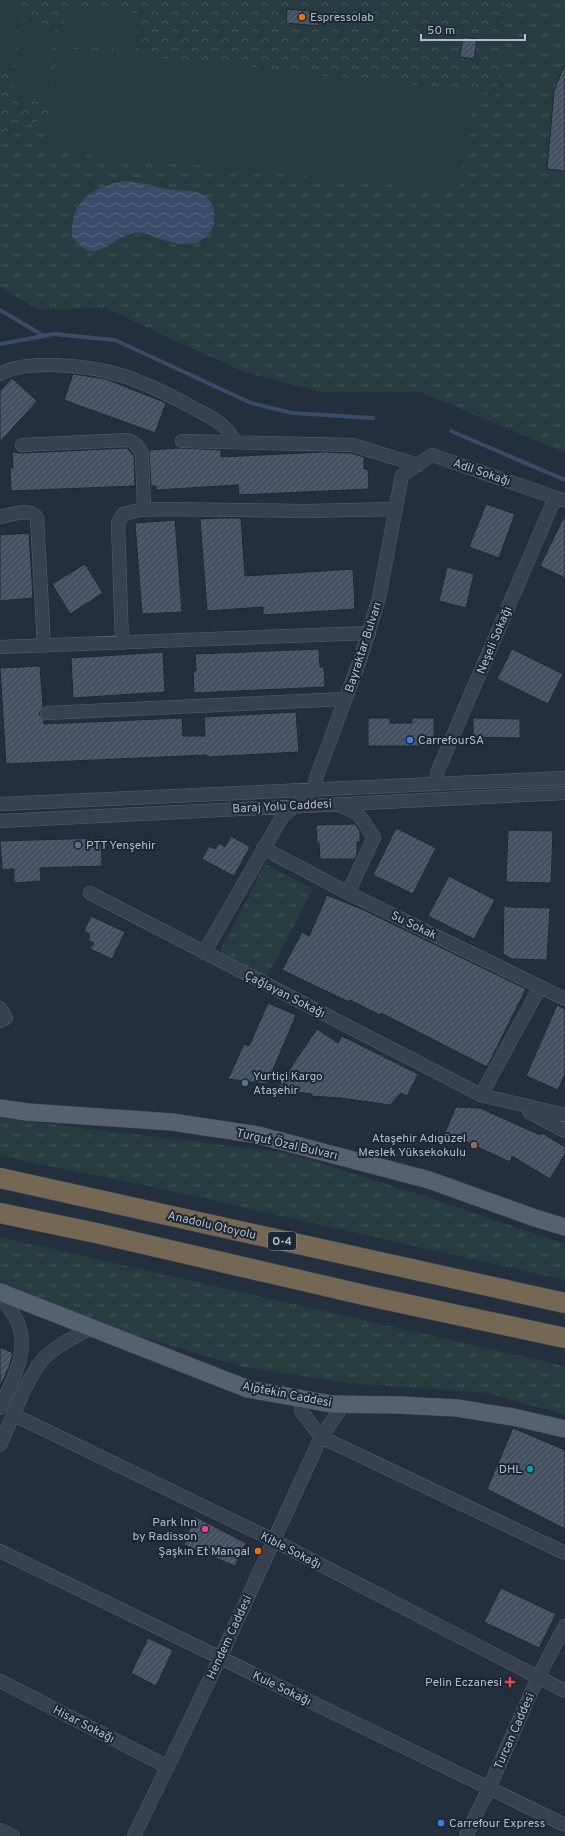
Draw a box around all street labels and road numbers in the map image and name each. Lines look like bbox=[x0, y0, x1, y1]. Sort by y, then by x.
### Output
street label: Adil Sokağı bbox=[451, 456, 513, 490]
street label: Bayraktar Bulvarı bbox=[342, 600, 386, 694]
street label: Neşeli Sokağı bbox=[473, 604, 516, 677]
street label: Baraj Yolu Caddesi bbox=[232, 796, 332, 818]
street label: Su Sokak bbox=[388, 908, 439, 944]
street label: Çağlayan Sokağı bbox=[241, 968, 328, 1022]
street label: Turgut Özal Bulvarı bbox=[235, 1126, 339, 1164]
street label: Anadolu Otoyolu bbox=[166, 1208, 258, 1244]
road number: O-4 bbox=[268, 1232, 296, 1250]
street label: Alptekin Caddesi bbox=[241, 1378, 333, 1411]
street label: Kible Sokağı bbox=[257, 1529, 324, 1573]
street label: Hendem Caddesi bbox=[203, 1593, 256, 1682]
street label: Kule Sokağı bbox=[250, 1668, 313, 1710]
street label: Turcan Caddesi bbox=[491, 1691, 539, 1772]
street label: Hisar Sokağı bbox=[50, 1703, 117, 1747]

